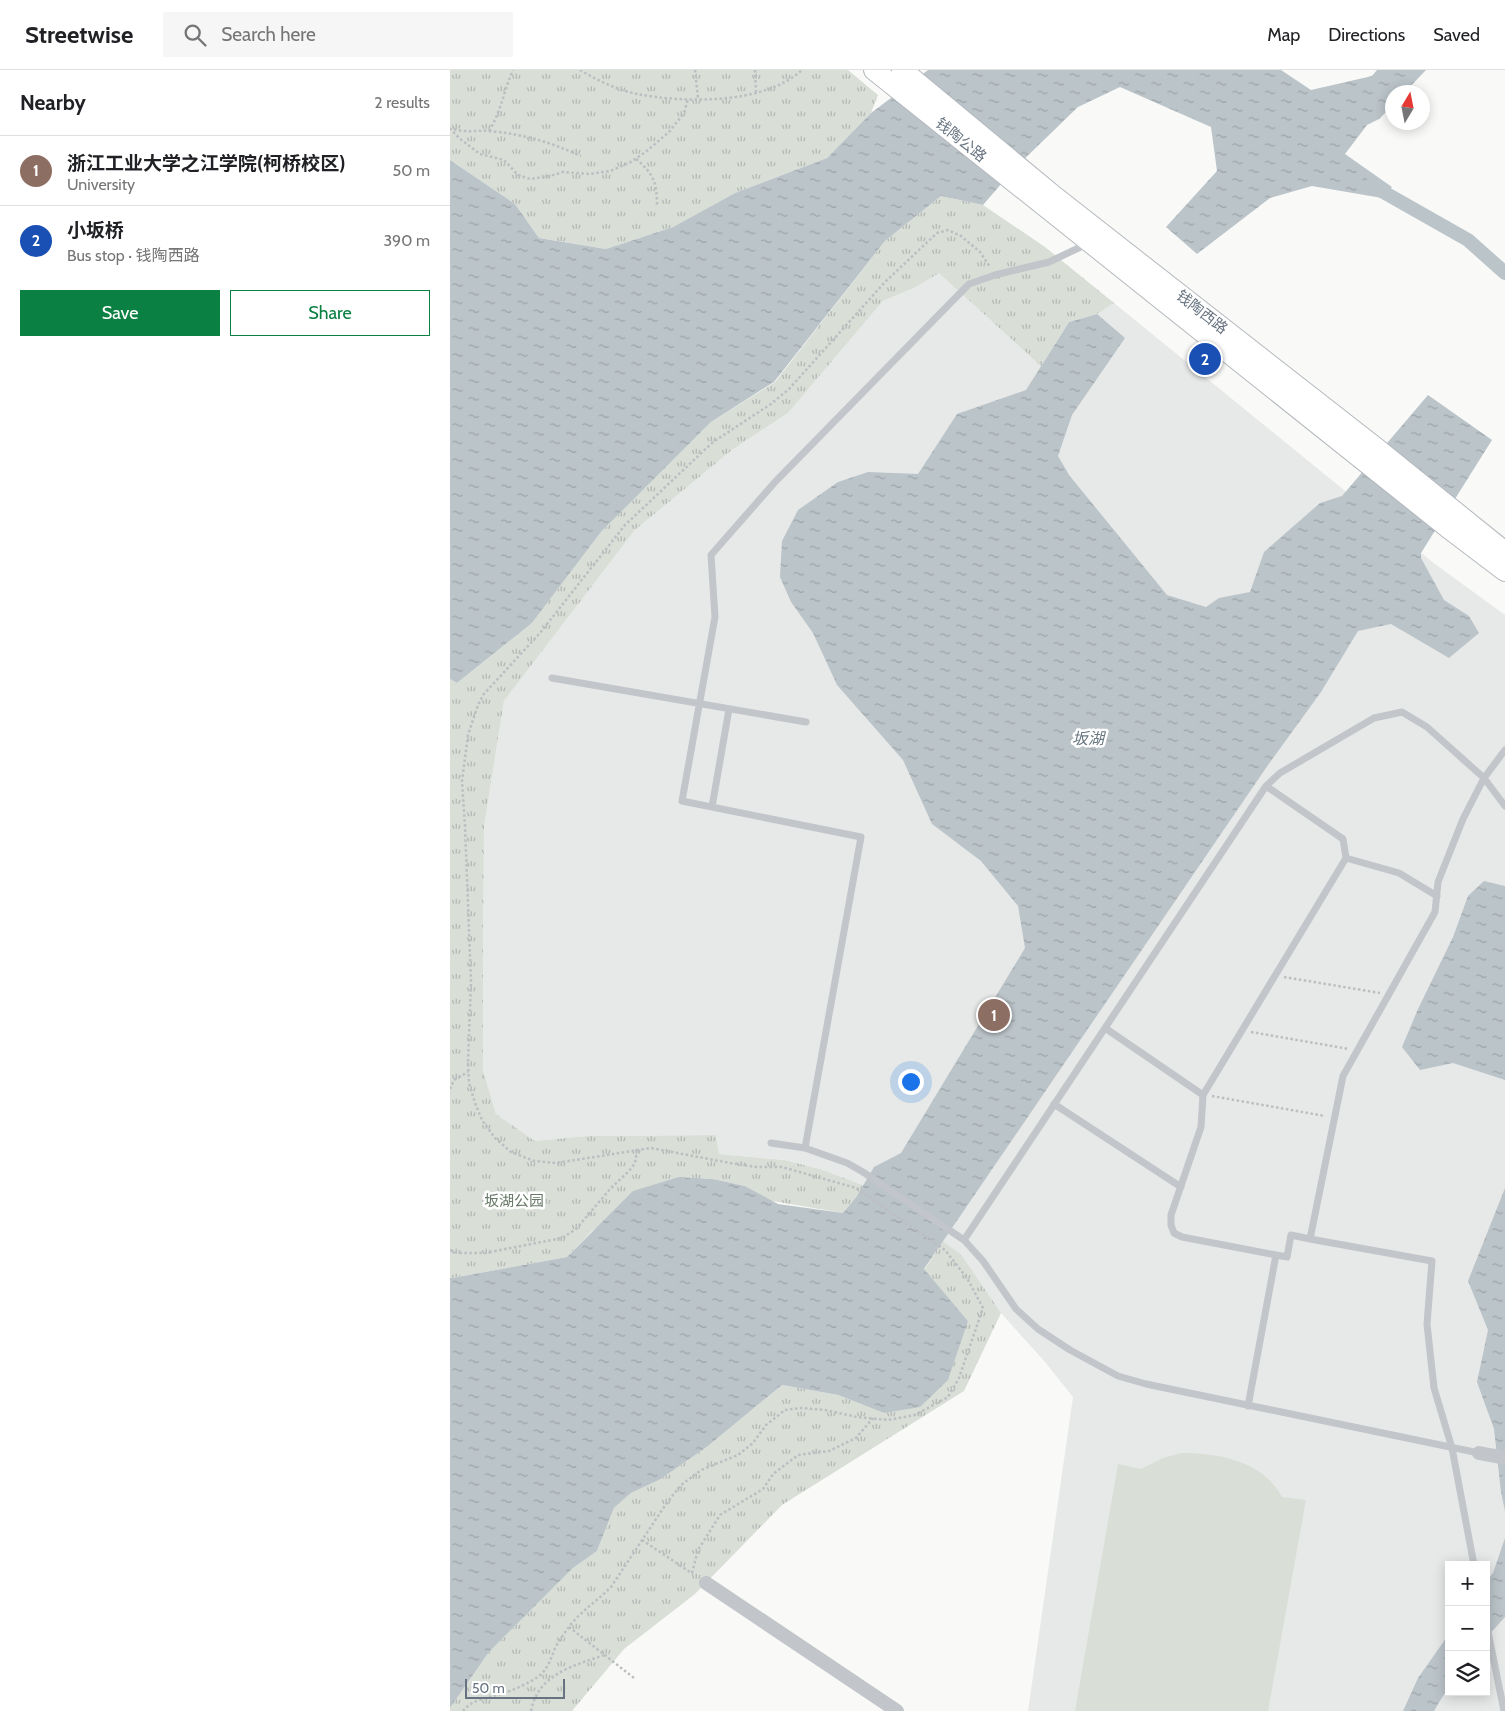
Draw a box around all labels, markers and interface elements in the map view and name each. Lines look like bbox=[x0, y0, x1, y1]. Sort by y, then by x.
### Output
search box bbox=[163, 12, 513, 57]
text: Streetwise bbox=[25, 20, 133, 49]
icon: search bbox=[181, 21, 209, 49]
text: Search here bbox=[221, 23, 316, 46]
text: Map bbox=[1267, 24, 1300, 46]
text: Directions bbox=[1328, 24, 1405, 46]
text: Saved bbox=[1433, 24, 1480, 46]
north arrow bbox=[1385, 85, 1430, 130]
text: Nearby bbox=[20, 90, 86, 115]
text: 2 results bbox=[374, 93, 430, 112]
street label: 钱陶公路 bbox=[932, 114, 990, 166]
text: 浙江工业大学之江学院(柯桥校区) bbox=[67, 152, 345, 175]
text: 1 bbox=[33, 161, 39, 180]
text: 50 m bbox=[393, 161, 430, 180]
text: University bbox=[67, 175, 135, 194]
text: 小坂桥 bbox=[67, 219, 124, 242]
text: 2 bbox=[32, 231, 40, 250]
text: 390 m bbox=[383, 231, 430, 250]
text: Bus stop · 钱陶西路 bbox=[67, 246, 200, 265]
street label: 钱陶西路 bbox=[1173, 286, 1231, 338]
button: Save bbox=[20, 290, 220, 336]
button: Share bbox=[230, 290, 430, 336]
pin: 2 bbox=[1189, 340, 1221, 378]
water label: 坂湖 bbox=[1072, 729, 1107, 748]
pin: 1 bbox=[978, 996, 1010, 1034]
your location bbox=[898, 1069, 924, 1095]
park label: 坂湖公园 bbox=[484, 1192, 544, 1210]
map controls bbox=[1445, 1561, 1490, 1696]
button: + bbox=[1445, 1561, 1490, 1606]
button: − bbox=[1445, 1606, 1490, 1651]
button: layers bbox=[1445, 1651, 1490, 1696]
scale bar bbox=[465, 1676, 565, 1699]
text: 50 m bbox=[472, 1679, 505, 1697]

